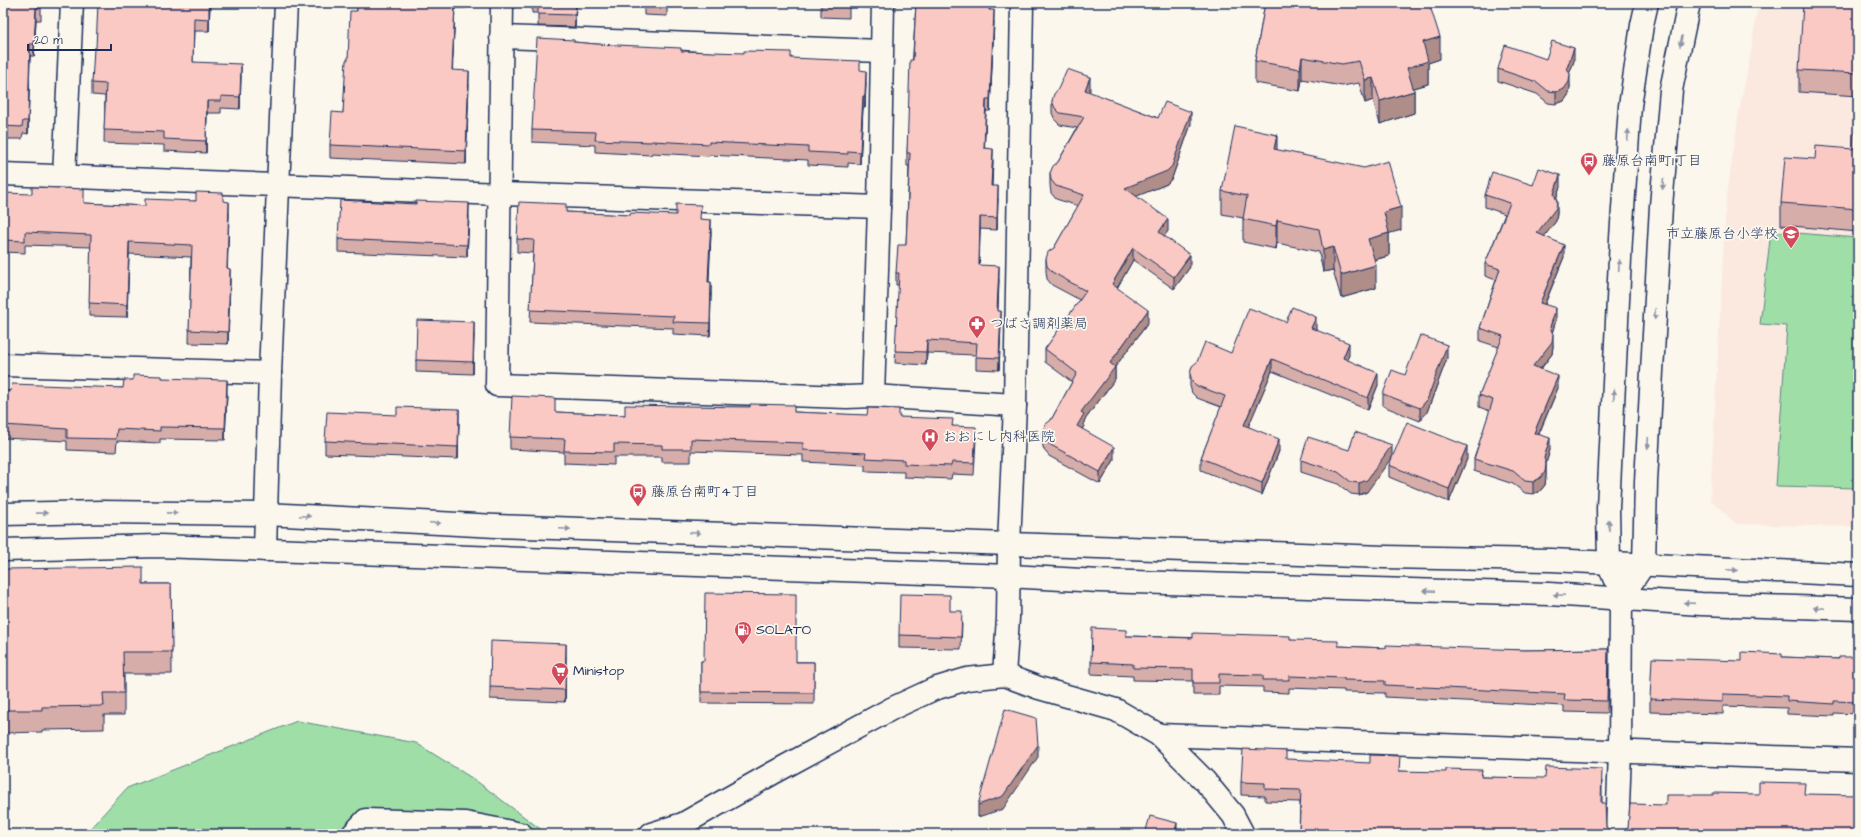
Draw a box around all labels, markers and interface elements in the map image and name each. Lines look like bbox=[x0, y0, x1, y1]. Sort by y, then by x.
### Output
scale bar bbox=[28, 26, 111, 52]
text: 20 m bbox=[34, 32, 63, 49]
one-way arrow bbox=[1677, 35, 1683, 47]
one-way arrow bbox=[1625, 129, 1632, 141]
bus stop icon: 藤原台南町1丁目 bbox=[1579, 151, 1599, 176]
place label: 藤原台南町1丁目 bbox=[1602, 151, 1702, 171]
one-way arrow bbox=[1660, 178, 1666, 190]
place label: 市立藤原台小学校 bbox=[1666, 224, 1778, 244]
school or university icon: 市立藤原台小学校 bbox=[1781, 224, 1801, 249]
one-way arrow bbox=[1616, 259, 1623, 271]
one-way arrow bbox=[1652, 308, 1659, 320]
pharmacy icon: つばさ調剤薬局 bbox=[967, 314, 987, 339]
place label: つばさ調剤薬局 bbox=[990, 314, 1088, 334]
one-way arrow bbox=[1610, 389, 1617, 401]
hospital icon: おおにし内科医院 bbox=[920, 427, 940, 452]
place label: おおにし内科医院 bbox=[943, 427, 1055, 447]
one-way arrow bbox=[1645, 437, 1651, 450]
bus stop icon: 藤原台南町4丁目 bbox=[628, 482, 648, 507]
place label: 藤原台南町4丁目 bbox=[651, 482, 759, 502]
one-way arrow bbox=[36, 510, 49, 516]
one-way arrow bbox=[166, 510, 179, 516]
one-way arrow bbox=[299, 513, 311, 520]
one-way arrow bbox=[1605, 519, 1612, 531]
one-way arrow bbox=[429, 520, 442, 526]
one-way arrow bbox=[559, 526, 572, 532]
one-way arrow bbox=[689, 530, 701, 537]
one-way arrow bbox=[1726, 566, 1738, 573]
one-way arrow bbox=[1423, 587, 1435, 594]
one-way arrow bbox=[1553, 591, 1565, 598]
one-way arrow bbox=[1683, 599, 1695, 606]
one-way arrow bbox=[1813, 604, 1825, 611]
fuel station icon: SOLATO bbox=[733, 620, 753, 645]
place label: SOLATO bbox=[756, 620, 811, 640]
supermarket icon: Ministop bbox=[550, 661, 570, 686]
place label: Ministop bbox=[573, 661, 624, 681]

